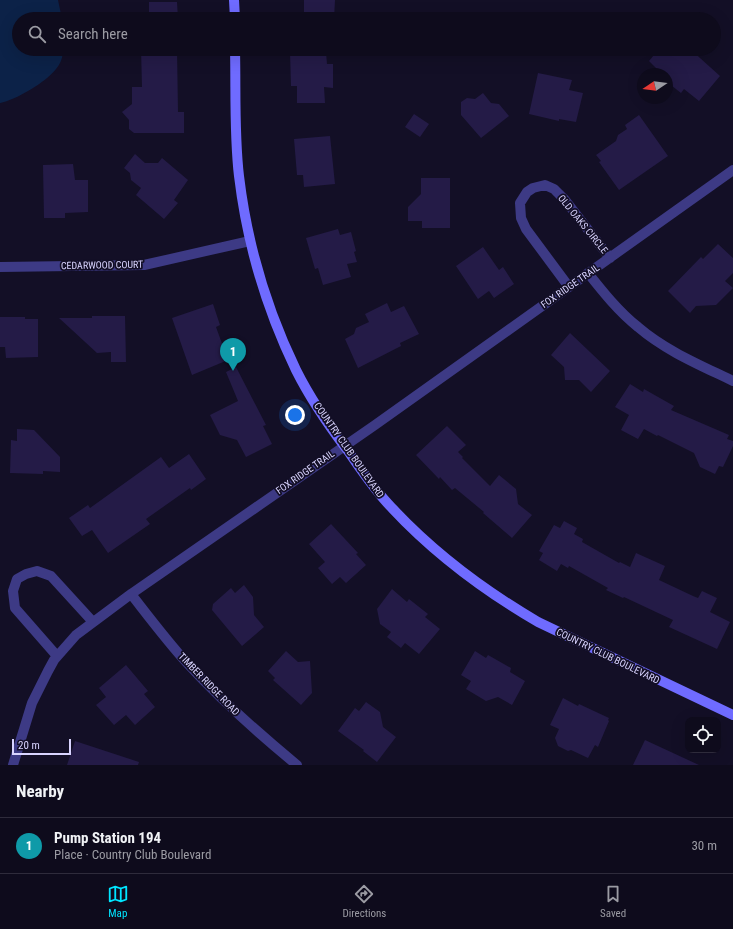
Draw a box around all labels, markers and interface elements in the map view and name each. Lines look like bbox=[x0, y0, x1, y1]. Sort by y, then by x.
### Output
search box bbox=[12, 12, 721, 56]
icon: search bbox=[26, 23, 48, 45]
text: Search here bbox=[58, 25, 128, 43]
north arrow bbox=[637, 68, 673, 104]
street label: OLD OAKS CIRCLE bbox=[556, 192, 610, 256]
street label: CEDARWOOD COURT bbox=[61, 259, 143, 271]
street label: FOX RIDGE TRAIL bbox=[539, 262, 601, 310]
pin: 1 bbox=[220, 338, 246, 371]
street label: COUNTRY CLUB BOULEVARD bbox=[312, 400, 386, 500]
your location bbox=[285, 405, 305, 425]
street label: FOX RIDGE TRAIL bbox=[274, 448, 336, 496]
street label: COUNTRY CLUB BOULEVARD bbox=[555, 626, 662, 686]
street label: TIMBER RIDGE ROAD bbox=[176, 650, 242, 718]
map controls bbox=[685, 717, 721, 753]
button: locate bbox=[685, 717, 721, 753]
scale bar bbox=[12, 737, 71, 756]
text: 20 m bbox=[18, 739, 40, 752]
text: Nearby bbox=[16, 781, 64, 801]
text: Pump Station 194 bbox=[54, 829, 161, 847]
text: 1 bbox=[26, 838, 32, 853]
text: 30 m bbox=[691, 838, 717, 853]
text: Place · Country Club Boulevard bbox=[54, 847, 211, 862]
tab: Map bbox=[107, 883, 129, 920]
tab: Directions bbox=[342, 883, 386, 920]
tab: Saved bbox=[600, 883, 626, 920]

